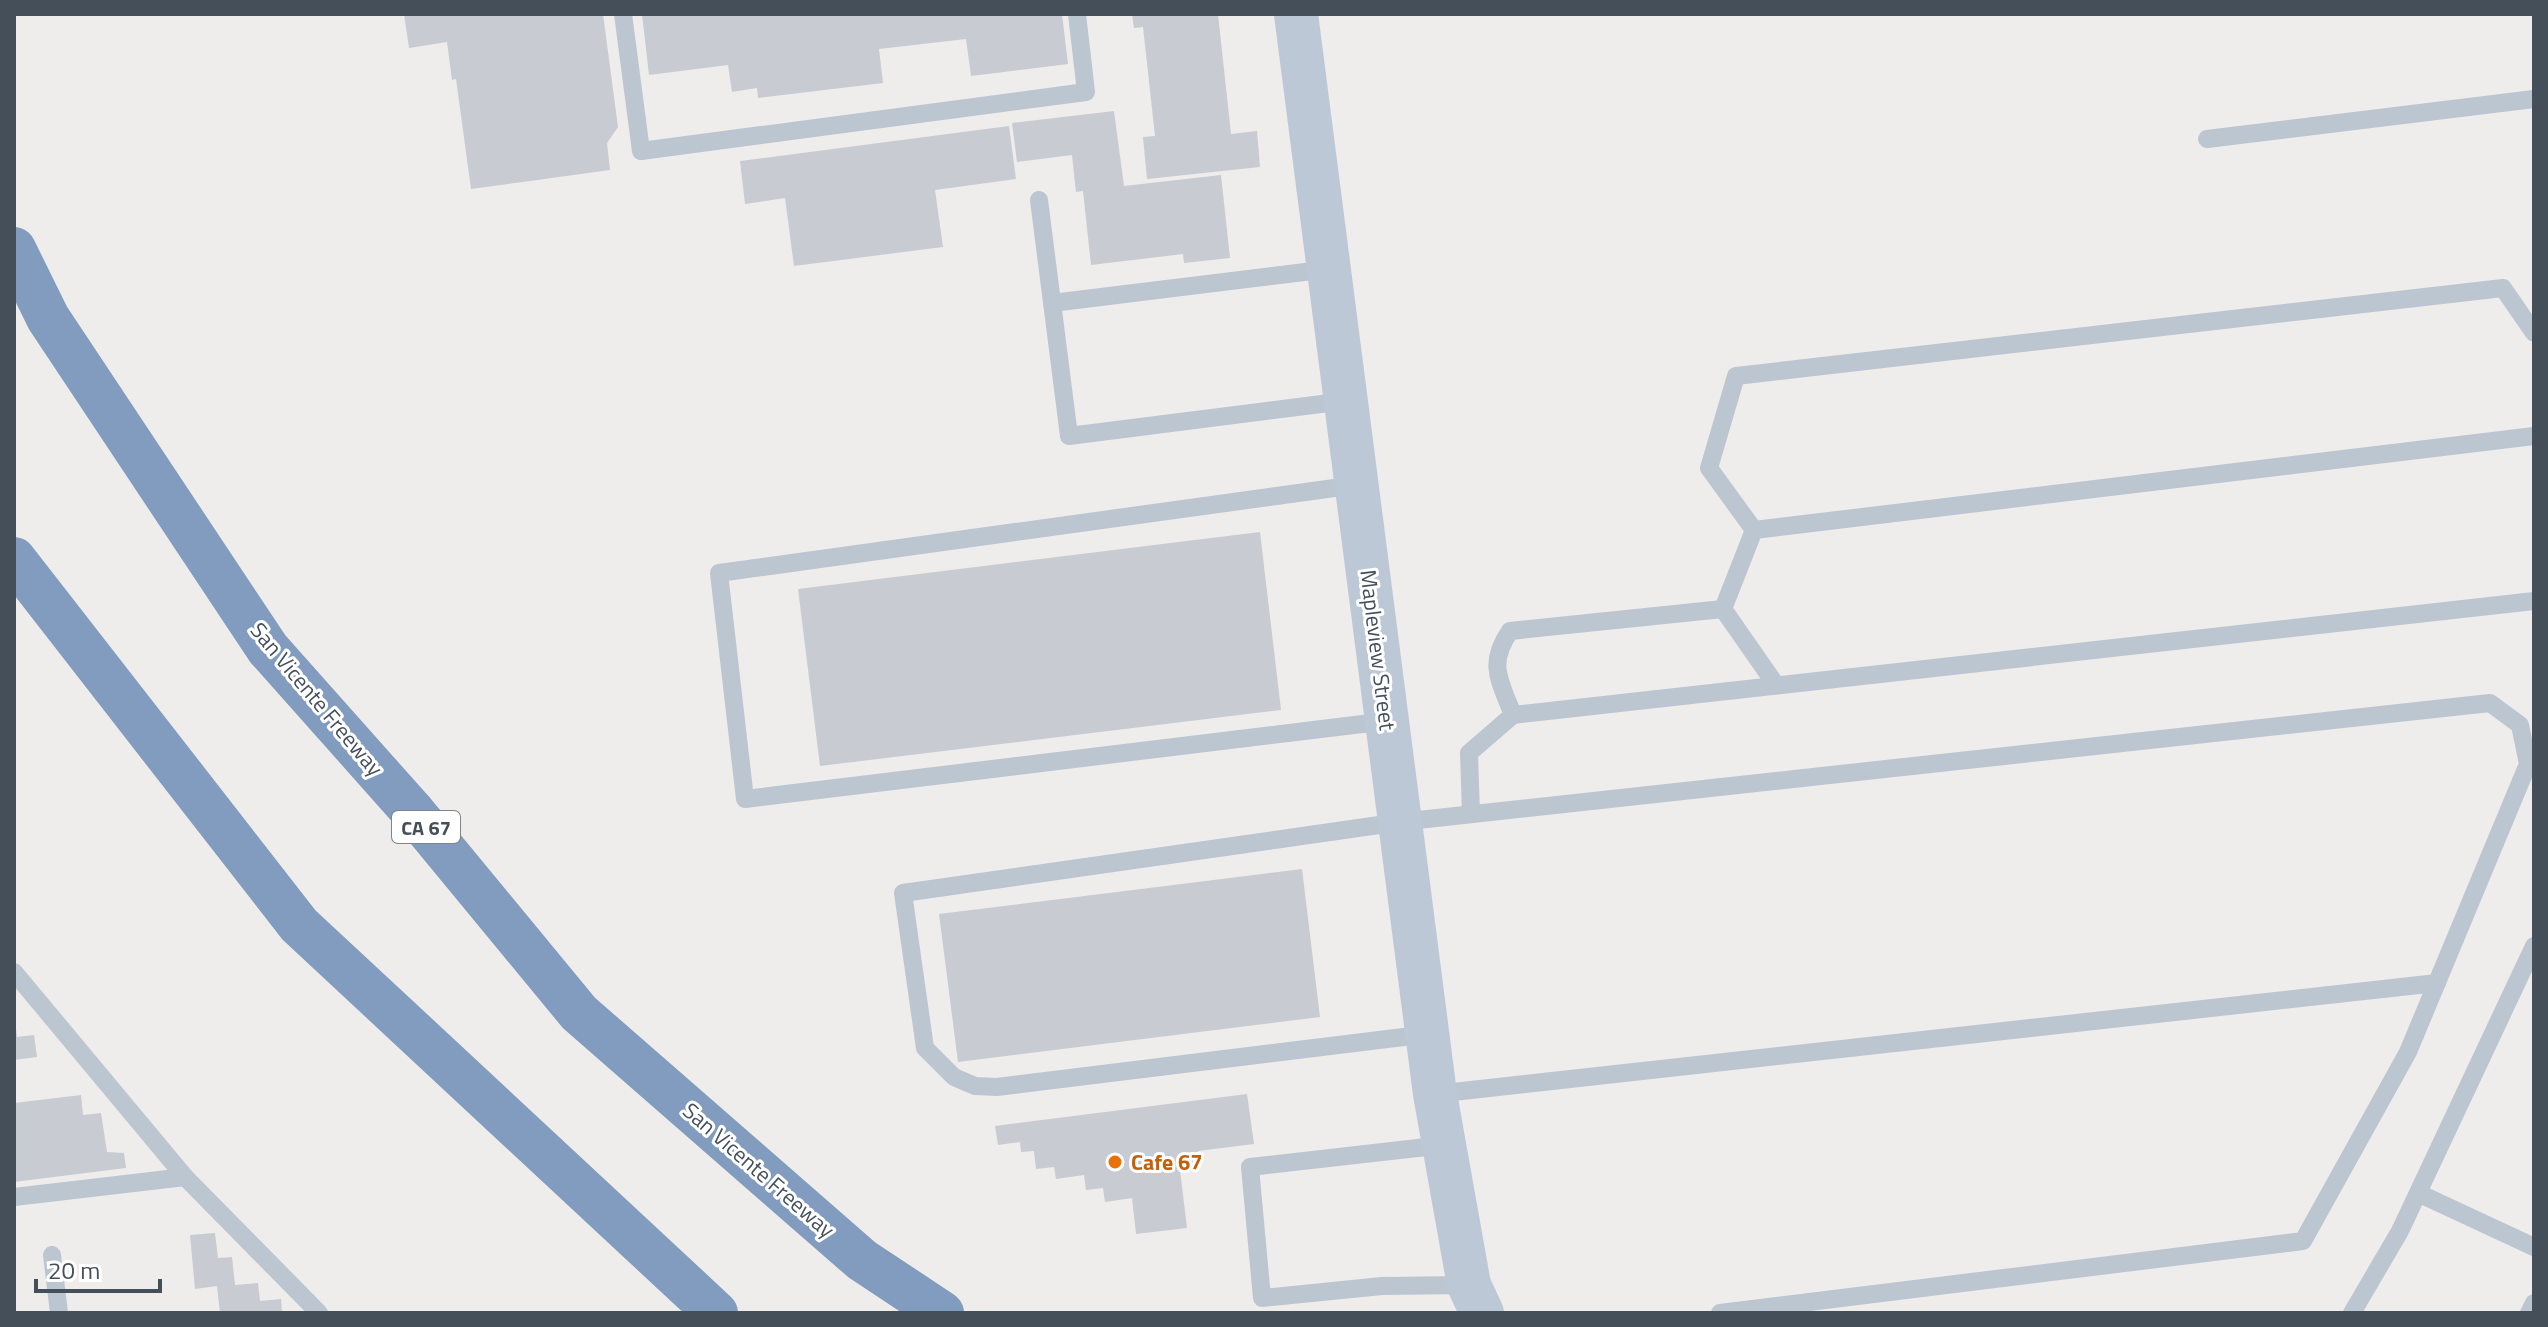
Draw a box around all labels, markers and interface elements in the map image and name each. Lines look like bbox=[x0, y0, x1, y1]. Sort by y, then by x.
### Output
street label: Mapleview Street bbox=[1351, 568, 1405, 733]
street label: San Vicente Freeway bbox=[242, 615, 392, 784]
road number: CA 67 bbox=[392, 811, 460, 843]
street label: San Vicente Freeway bbox=[675, 1094, 843, 1246]
place label: Cafe 67 bbox=[1131, 1145, 1203, 1179]
marker: Cafe 67 bbox=[1106, 1153, 1124, 1171]
scale bar bbox=[36, 1243, 160, 1293]
text: 20 m bbox=[48, 1252, 100, 1288]

